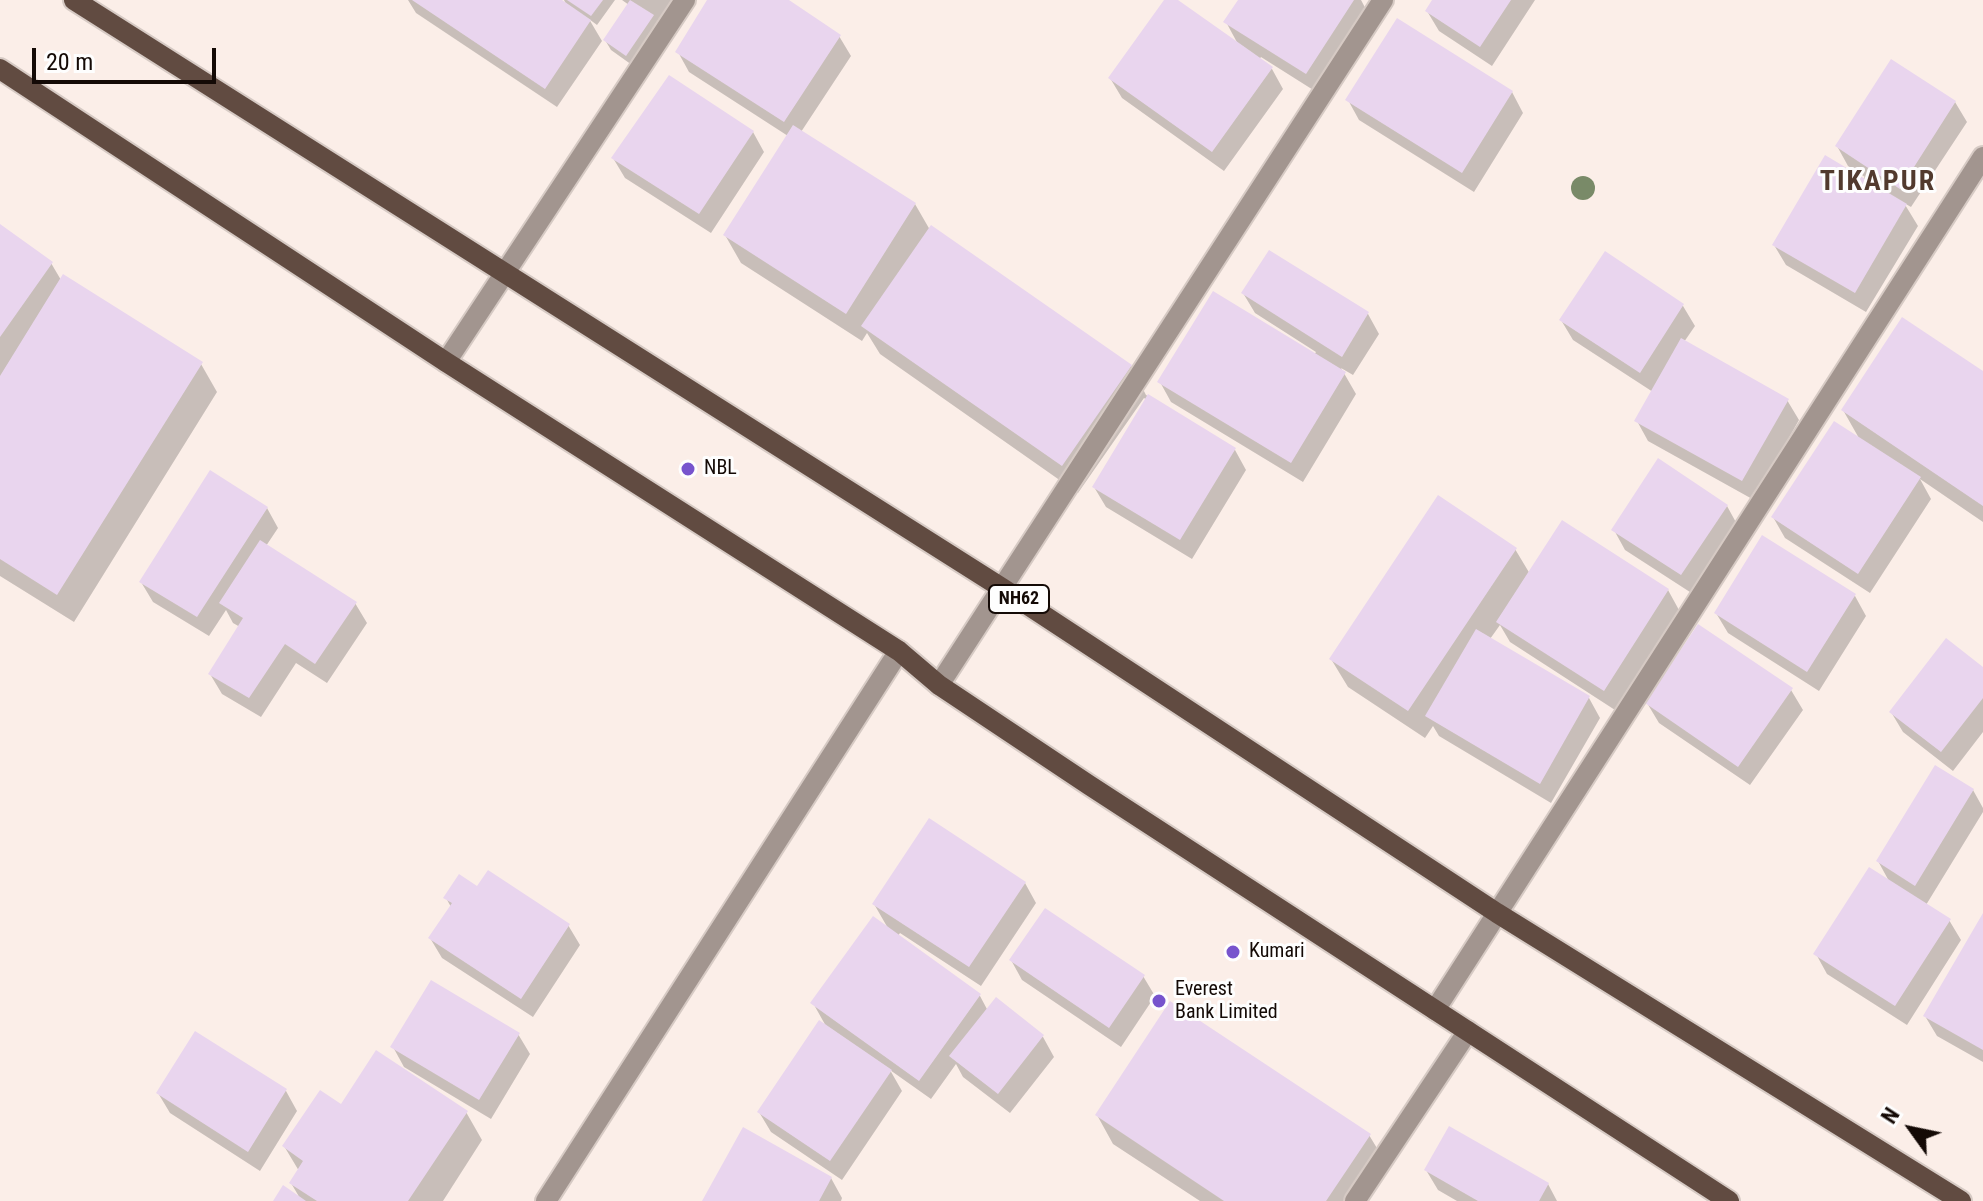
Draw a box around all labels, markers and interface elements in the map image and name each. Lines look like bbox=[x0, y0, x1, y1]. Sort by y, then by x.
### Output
scale bar bbox=[36, 32, 220, 82]
text: 20 m bbox=[46, 48, 93, 76]
district label: TIKAPUR bbox=[1820, 166, 1936, 200]
place label: NBL bbox=[704, 457, 737, 481]
marker: NBL bbox=[679, 460, 697, 478]
road number: NH62 bbox=[989, 585, 1049, 613]
place label: Kumari bbox=[1249, 940, 1305, 964]
marker: Kumari bbox=[1224, 943, 1242, 961]
place label: Everest Bank Limited bbox=[1175, 978, 1278, 1025]
marker: Everest Bank Limited bbox=[1150, 992, 1168, 1010]
north arrow bbox=[1871, 1089, 1951, 1169]
text: N bbox=[1876, 1103, 1905, 1128]

